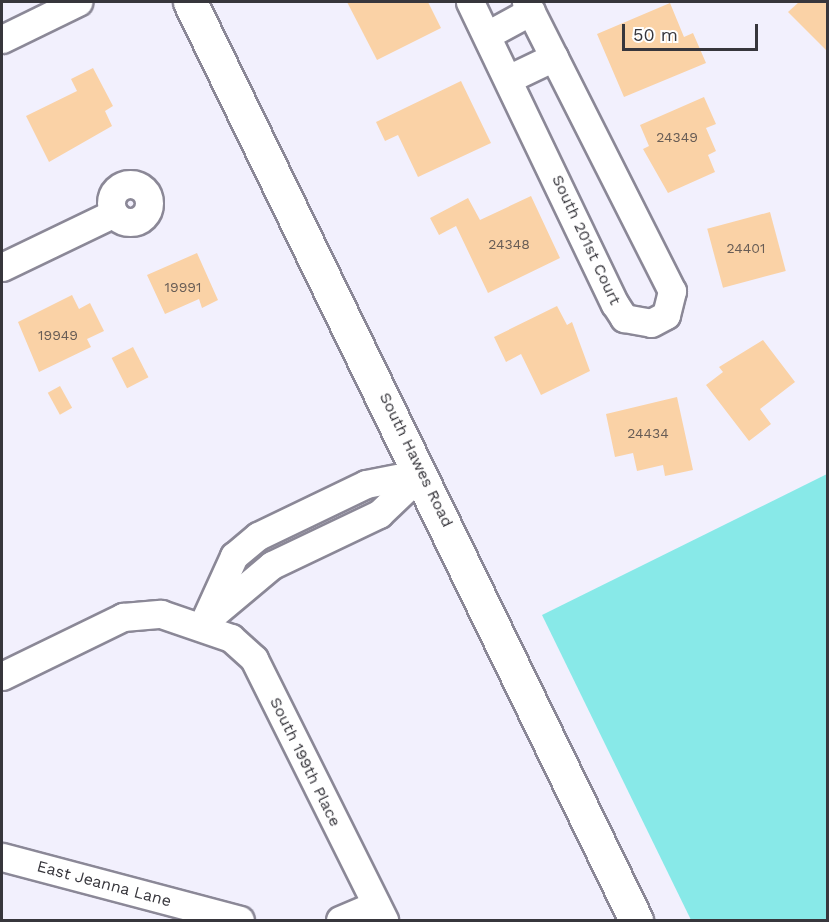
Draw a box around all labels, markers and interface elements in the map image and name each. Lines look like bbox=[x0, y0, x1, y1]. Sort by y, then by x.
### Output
scale bar bbox=[625, 12, 762, 50]
text: 50 m bbox=[633, 24, 678, 45]
house number: 24349 bbox=[656, 129, 698, 145]
street label: South 201st Court bbox=[547, 172, 625, 308]
house number: 24348 bbox=[488, 236, 530, 252]
house number: 24401 bbox=[726, 240, 766, 256]
house number: 19991 bbox=[165, 279, 201, 295]
house number: 19949 bbox=[38, 327, 78, 343]
street label: South Hawes Road bbox=[375, 389, 457, 531]
house number: 24434 bbox=[627, 425, 669, 441]
street label: South 199th Place bbox=[265, 694, 345, 830]
street label: East Jeanna Lane bbox=[34, 857, 174, 911]

